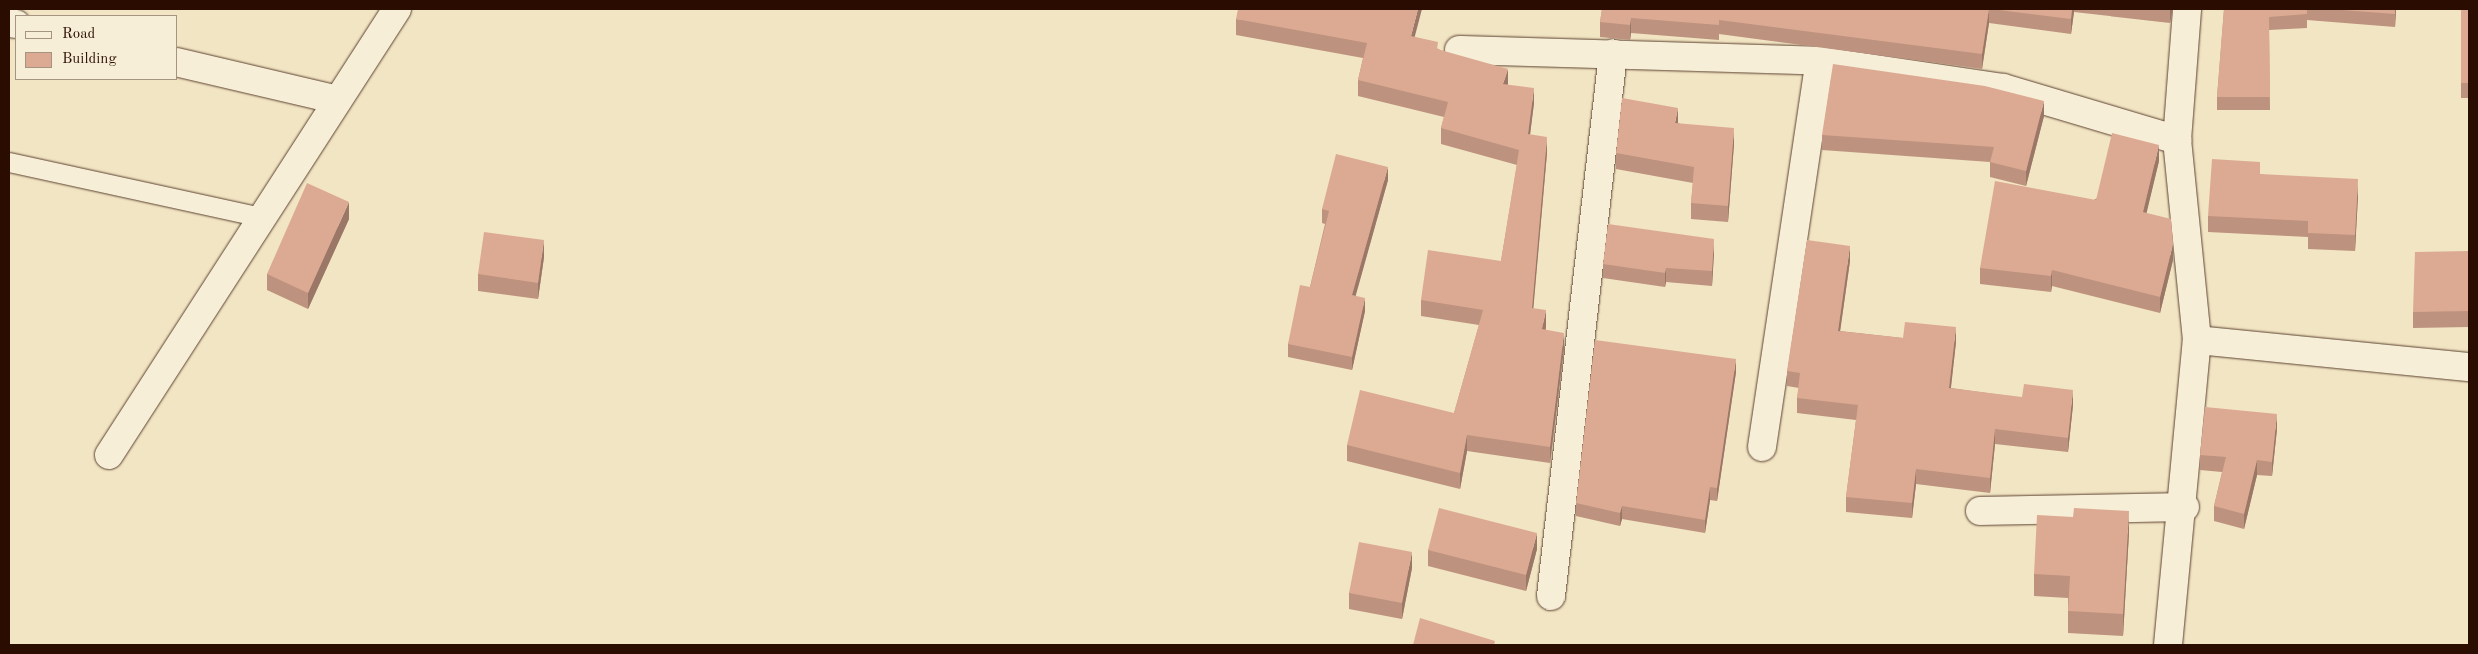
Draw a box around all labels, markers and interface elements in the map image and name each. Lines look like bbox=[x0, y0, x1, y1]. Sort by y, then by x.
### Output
legend bbox=[15, 15, 178, 80]
text: Road bbox=[62, 27, 95, 42]
text: Building bbox=[62, 52, 117, 67]

